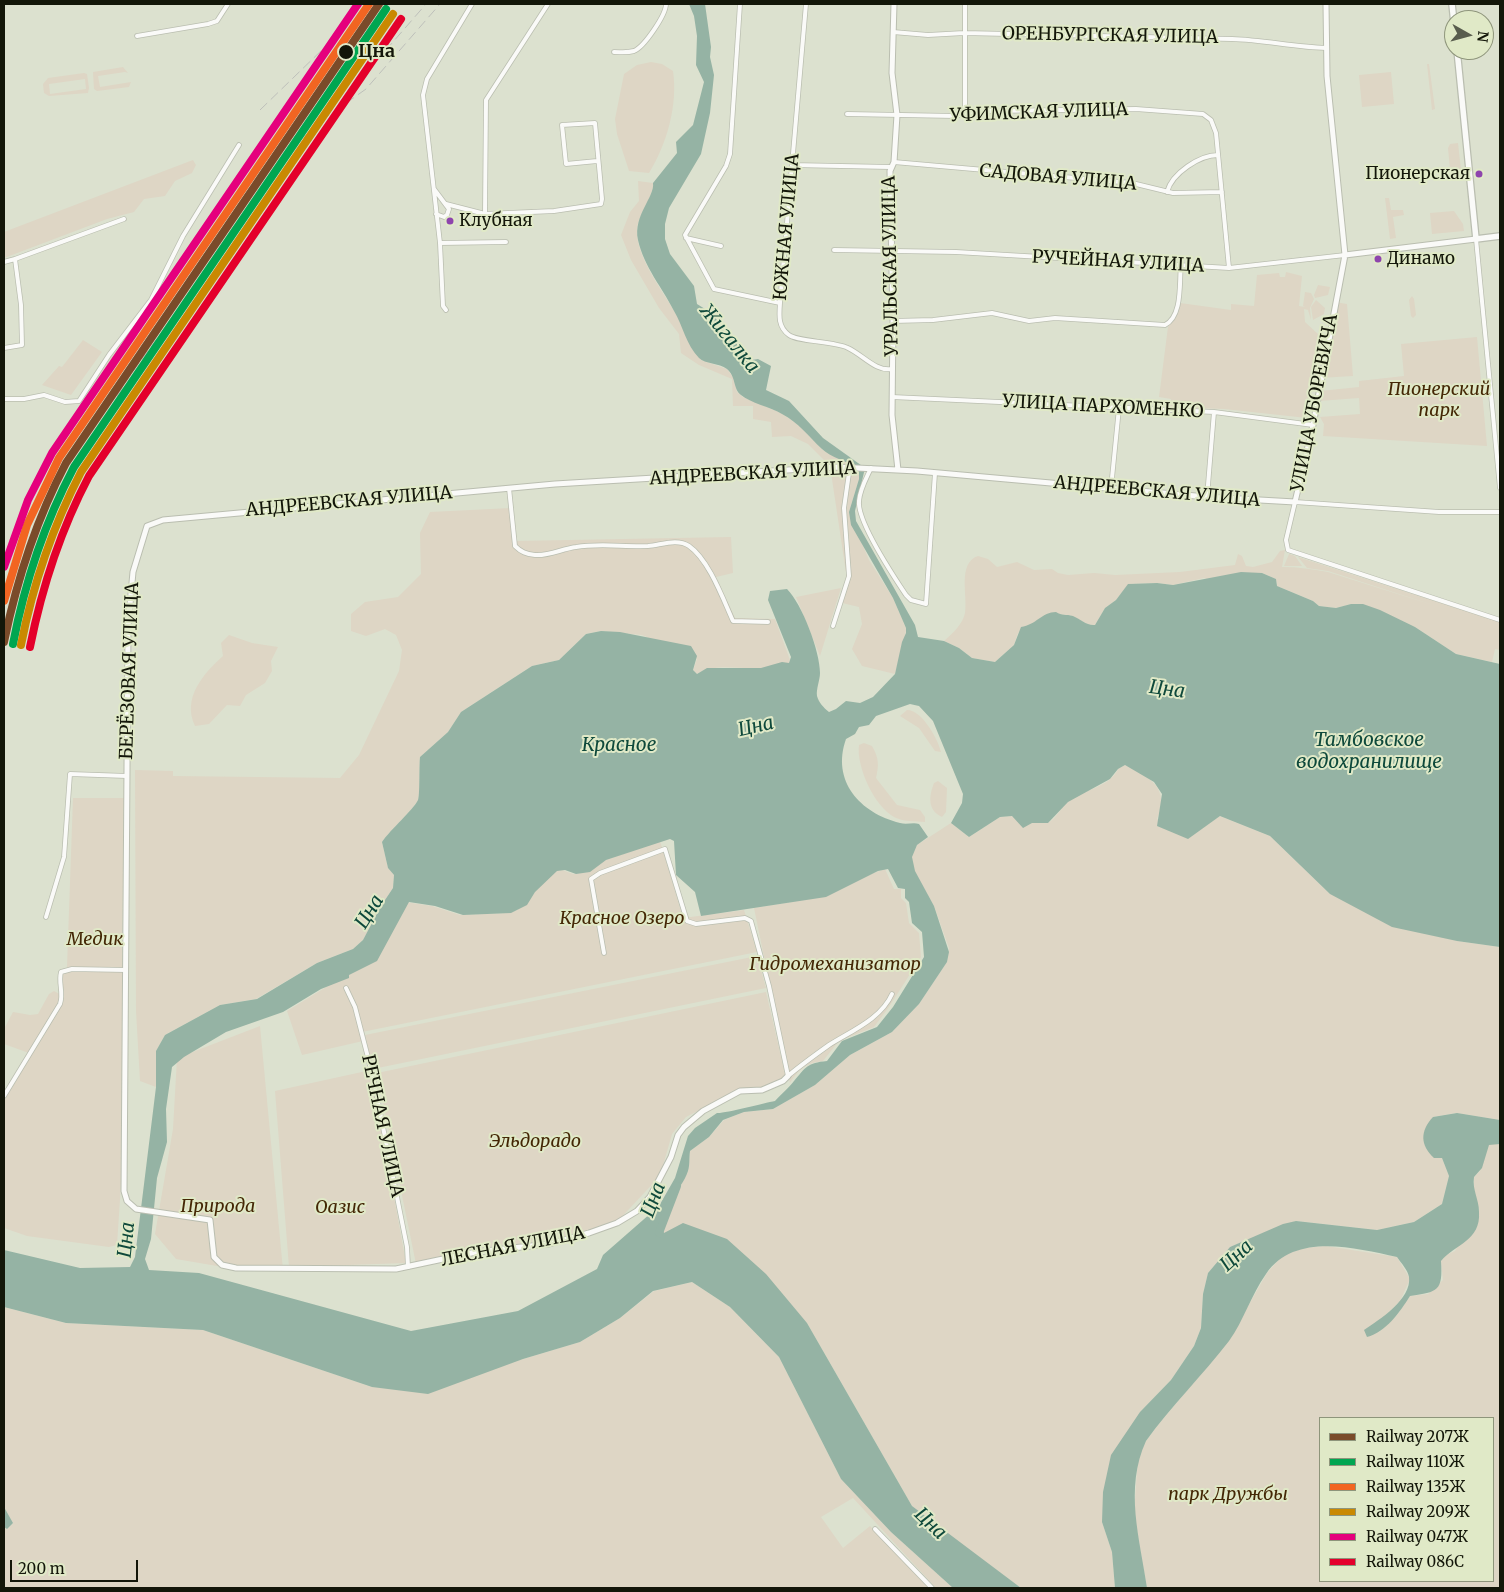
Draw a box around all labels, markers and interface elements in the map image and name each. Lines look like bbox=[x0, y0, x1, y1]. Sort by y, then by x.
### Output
north arrow bbox=[1444, 10, 1494, 60]
street label: ОРЕНБУРГСКАЯ УЛИЦА bbox=[1002, 23, 1218, 49]
text: N bbox=[1473, 30, 1493, 43]
place label: Цна bbox=[358, 41, 395, 63]
marker: Цна bbox=[337, 43, 355, 61]
street label: УФИМСКАЯ УЛИЦА bbox=[949, 99, 1129, 127]
street label: ЮЖНАЯ УЛИЦА bbox=[770, 152, 804, 302]
street label: САДОВАЯ УЛИЦА bbox=[979, 160, 1137, 196]
place label: Пионерская bbox=[1365, 164, 1470, 184]
marker: Пионерская bbox=[1474, 169, 1484, 179]
street label: УРАЛЬСКАЯ УЛИЦА bbox=[879, 175, 903, 357]
place label: Клубная bbox=[459, 211, 533, 231]
marker: Клубная bbox=[445, 216, 455, 226]
street label: РУЧЕЙНАЯ УЛИЦА bbox=[1031, 247, 1205, 277]
place label: Динамо bbox=[1387, 249, 1455, 269]
marker: Динамо bbox=[1373, 254, 1383, 264]
water label: Жигалка bbox=[694, 300, 764, 378]
street label: УЛИЦА УБОРЕВИЧА bbox=[1287, 312, 1343, 494]
park label: Пионерский парк bbox=[1388, 379, 1490, 422]
street label: УЛИЦА ПАРХОМЕНКО bbox=[1002, 391, 1204, 423]
street label: АНДРЕЕВСКАЯ УЛИЦА bbox=[649, 458, 857, 490]
street label: АНДРЕЕВСКАЯ УЛИЦА bbox=[1053, 472, 1261, 512]
street label: АНДРЕЕВСКАЯ УЛИЦА bbox=[245, 482, 453, 522]
street label: БЕРЁЗОВАЯ УЛИЦА bbox=[116, 582, 144, 760]
water label: Цна bbox=[1148, 676, 1186, 704]
water label: Цна bbox=[736, 712, 776, 742]
water label: Тамбовское водохранилище bbox=[1296, 730, 1442, 774]
water label: Красное bbox=[582, 735, 656, 757]
water label: Цна bbox=[351, 891, 389, 933]
park label: Красное Озеро bbox=[559, 908, 685, 930]
park label: Медик bbox=[67, 929, 123, 951]
park label: Гидромеханизатор bbox=[749, 954, 921, 976]
street label: РЕЧНАЯ УЛИЦА bbox=[356, 1053, 408, 1199]
park label: Эльдорадо bbox=[489, 1131, 581, 1153]
water label: Цна bbox=[637, 1179, 671, 1221]
park label: Природа bbox=[181, 1196, 255, 1218]
park label: Оазис bbox=[315, 1197, 365, 1219]
water label: Цна bbox=[114, 1221, 140, 1259]
street label: ЛЕСНАЯ УЛИЦА bbox=[439, 1222, 587, 1272]
water label: Цна bbox=[1216, 1236, 1258, 1276]
legend bbox=[1319, 1417, 1494, 1582]
text: Railway 207Ж bbox=[1366, 1427, 1469, 1446]
text: Railway 110Ж bbox=[1366, 1452, 1465, 1471]
text: Railway 135Ж bbox=[1366, 1477, 1465, 1496]
park label: парк Дружбы bbox=[1168, 1484, 1288, 1506]
text: Railway 209Ж bbox=[1366, 1502, 1470, 1521]
water label: Цна bbox=[909, 1503, 951, 1545]
text: Railway 047Ж bbox=[1366, 1527, 1468, 1546]
scale bar bbox=[12, 1550, 140, 1582]
text: Railway 086С bbox=[1366, 1552, 1464, 1571]
text: 200 m bbox=[18, 1559, 65, 1578]

